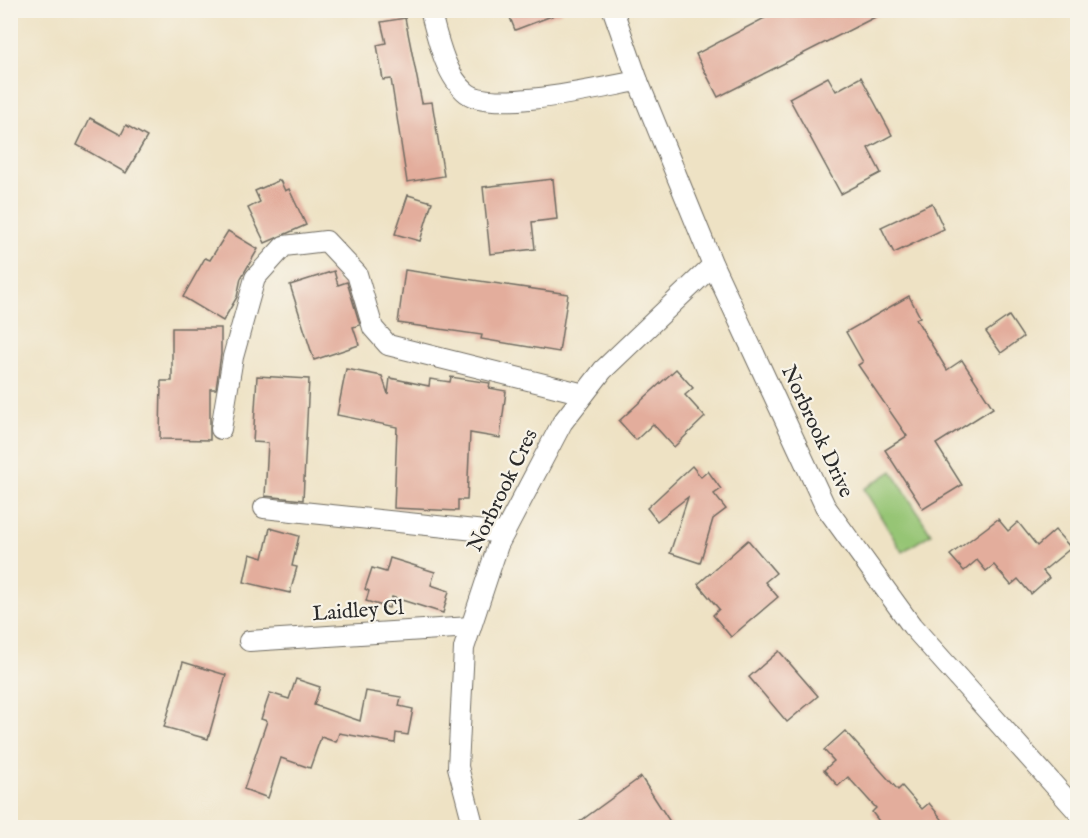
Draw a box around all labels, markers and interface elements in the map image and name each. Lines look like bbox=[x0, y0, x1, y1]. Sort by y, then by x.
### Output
street label: Norbrook Drive bbox=[774, 361, 859, 502]
street label: Norbrook Cres bbox=[462, 425, 545, 557]
street label: Laidley Cl bbox=[311, 595, 405, 628]

